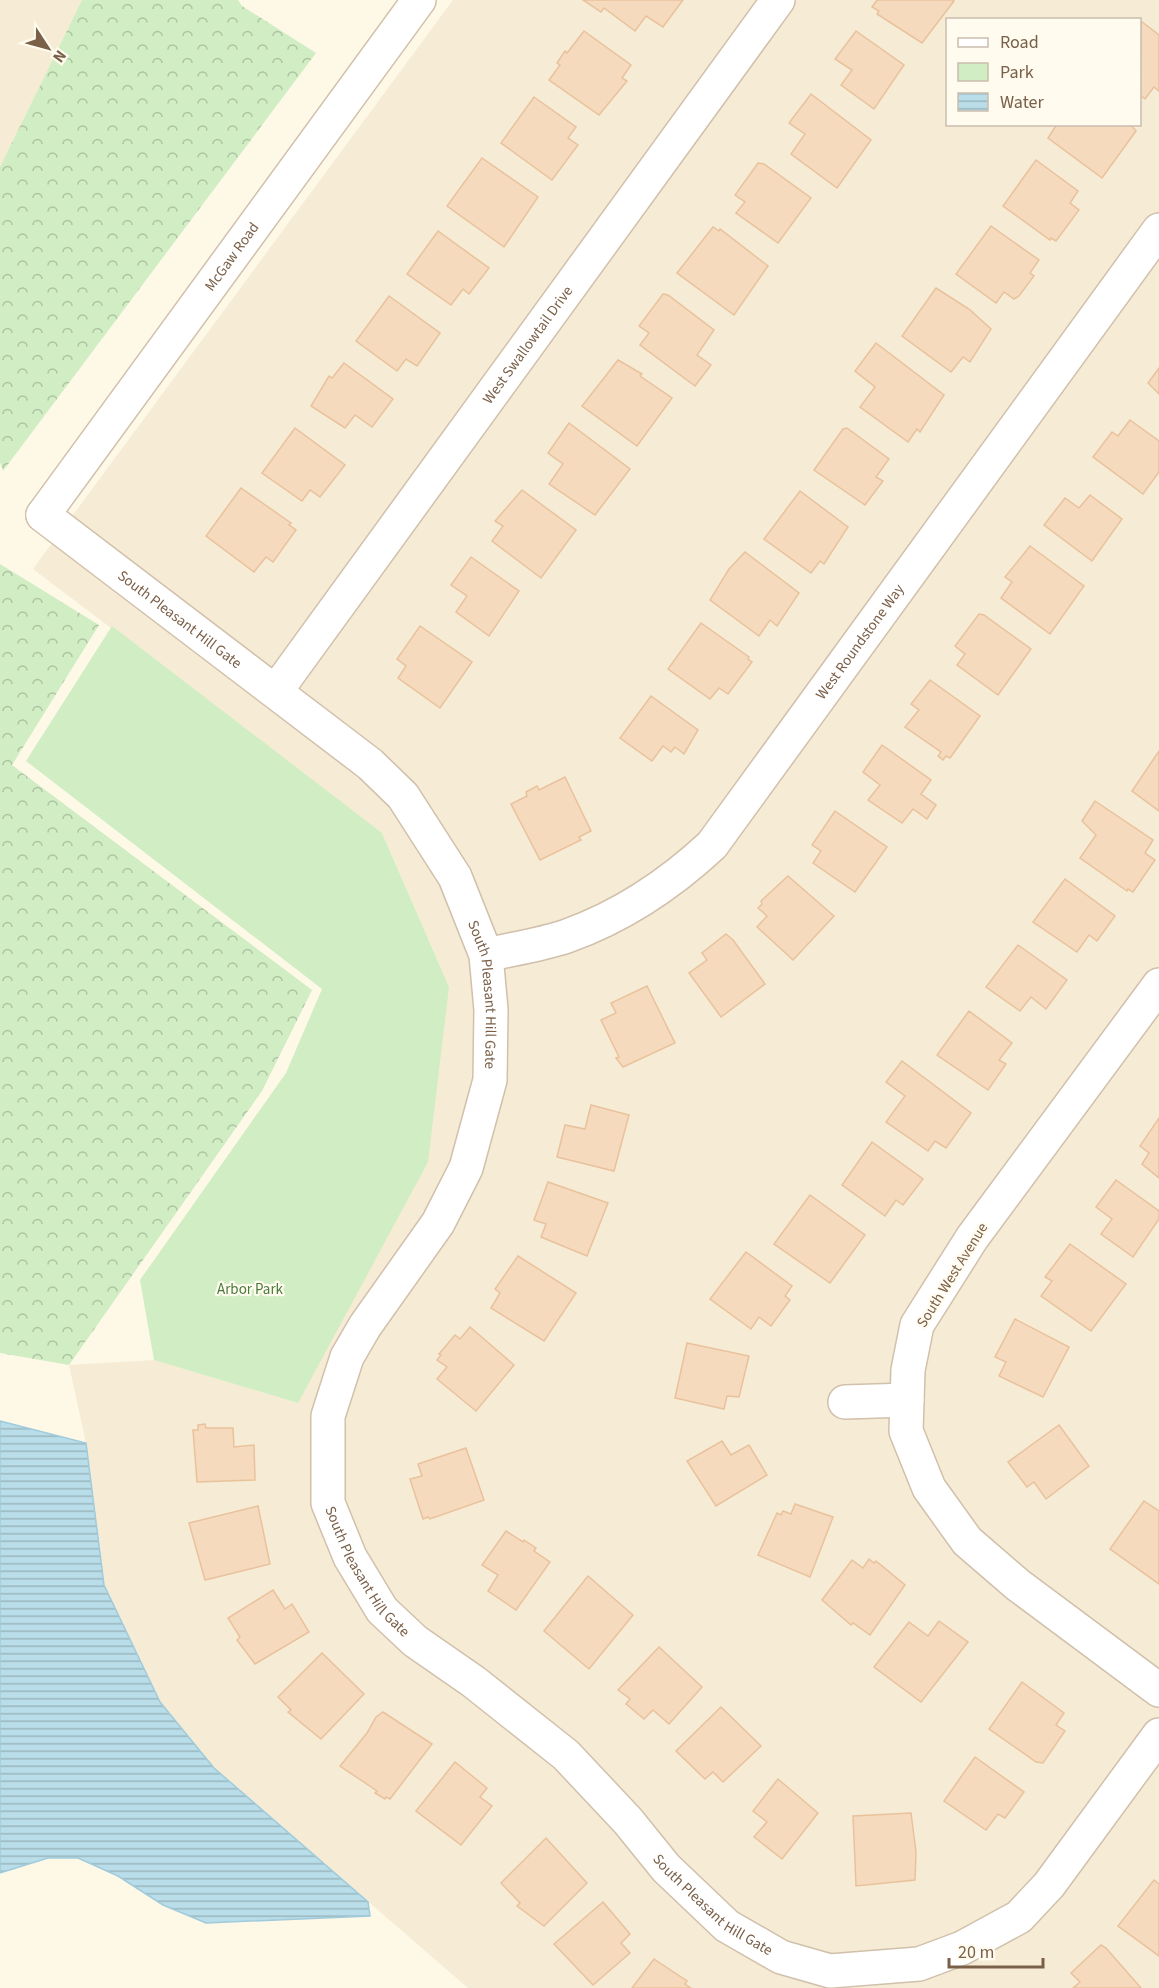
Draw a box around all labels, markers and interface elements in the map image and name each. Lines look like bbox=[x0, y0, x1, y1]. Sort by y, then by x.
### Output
north arrow bbox=[18, 18, 78, 78]
legend bbox=[946, 18, 1141, 126]
text: Road bbox=[1000, 30, 1039, 55]
text: N bbox=[47, 45, 71, 67]
text: Park bbox=[1000, 60, 1034, 85]
text: Water bbox=[1000, 90, 1044, 115]
street label: McGaw Road bbox=[200, 218, 264, 296]
street label: West Swallowtail Drive bbox=[478, 282, 578, 408]
street label: South Pleasant Hill Gate bbox=[113, 566, 246, 674]
street label: West Roundstone Way bbox=[811, 580, 909, 704]
street label: South Pleasant Hill Gate bbox=[462, 917, 501, 1069]
street label: South West Avenue bbox=[912, 1219, 993, 1332]
park label: Arbor Park bbox=[217, 1279, 284, 1300]
street label: South Pleasant Hill Gate bbox=[319, 1503, 414, 1642]
street label: South Pleasant Hill Gate bbox=[648, 1850, 776, 1961]
scale bar bbox=[949, 1931, 1044, 1969]
text: 20 m bbox=[958, 1940, 994, 1965]

